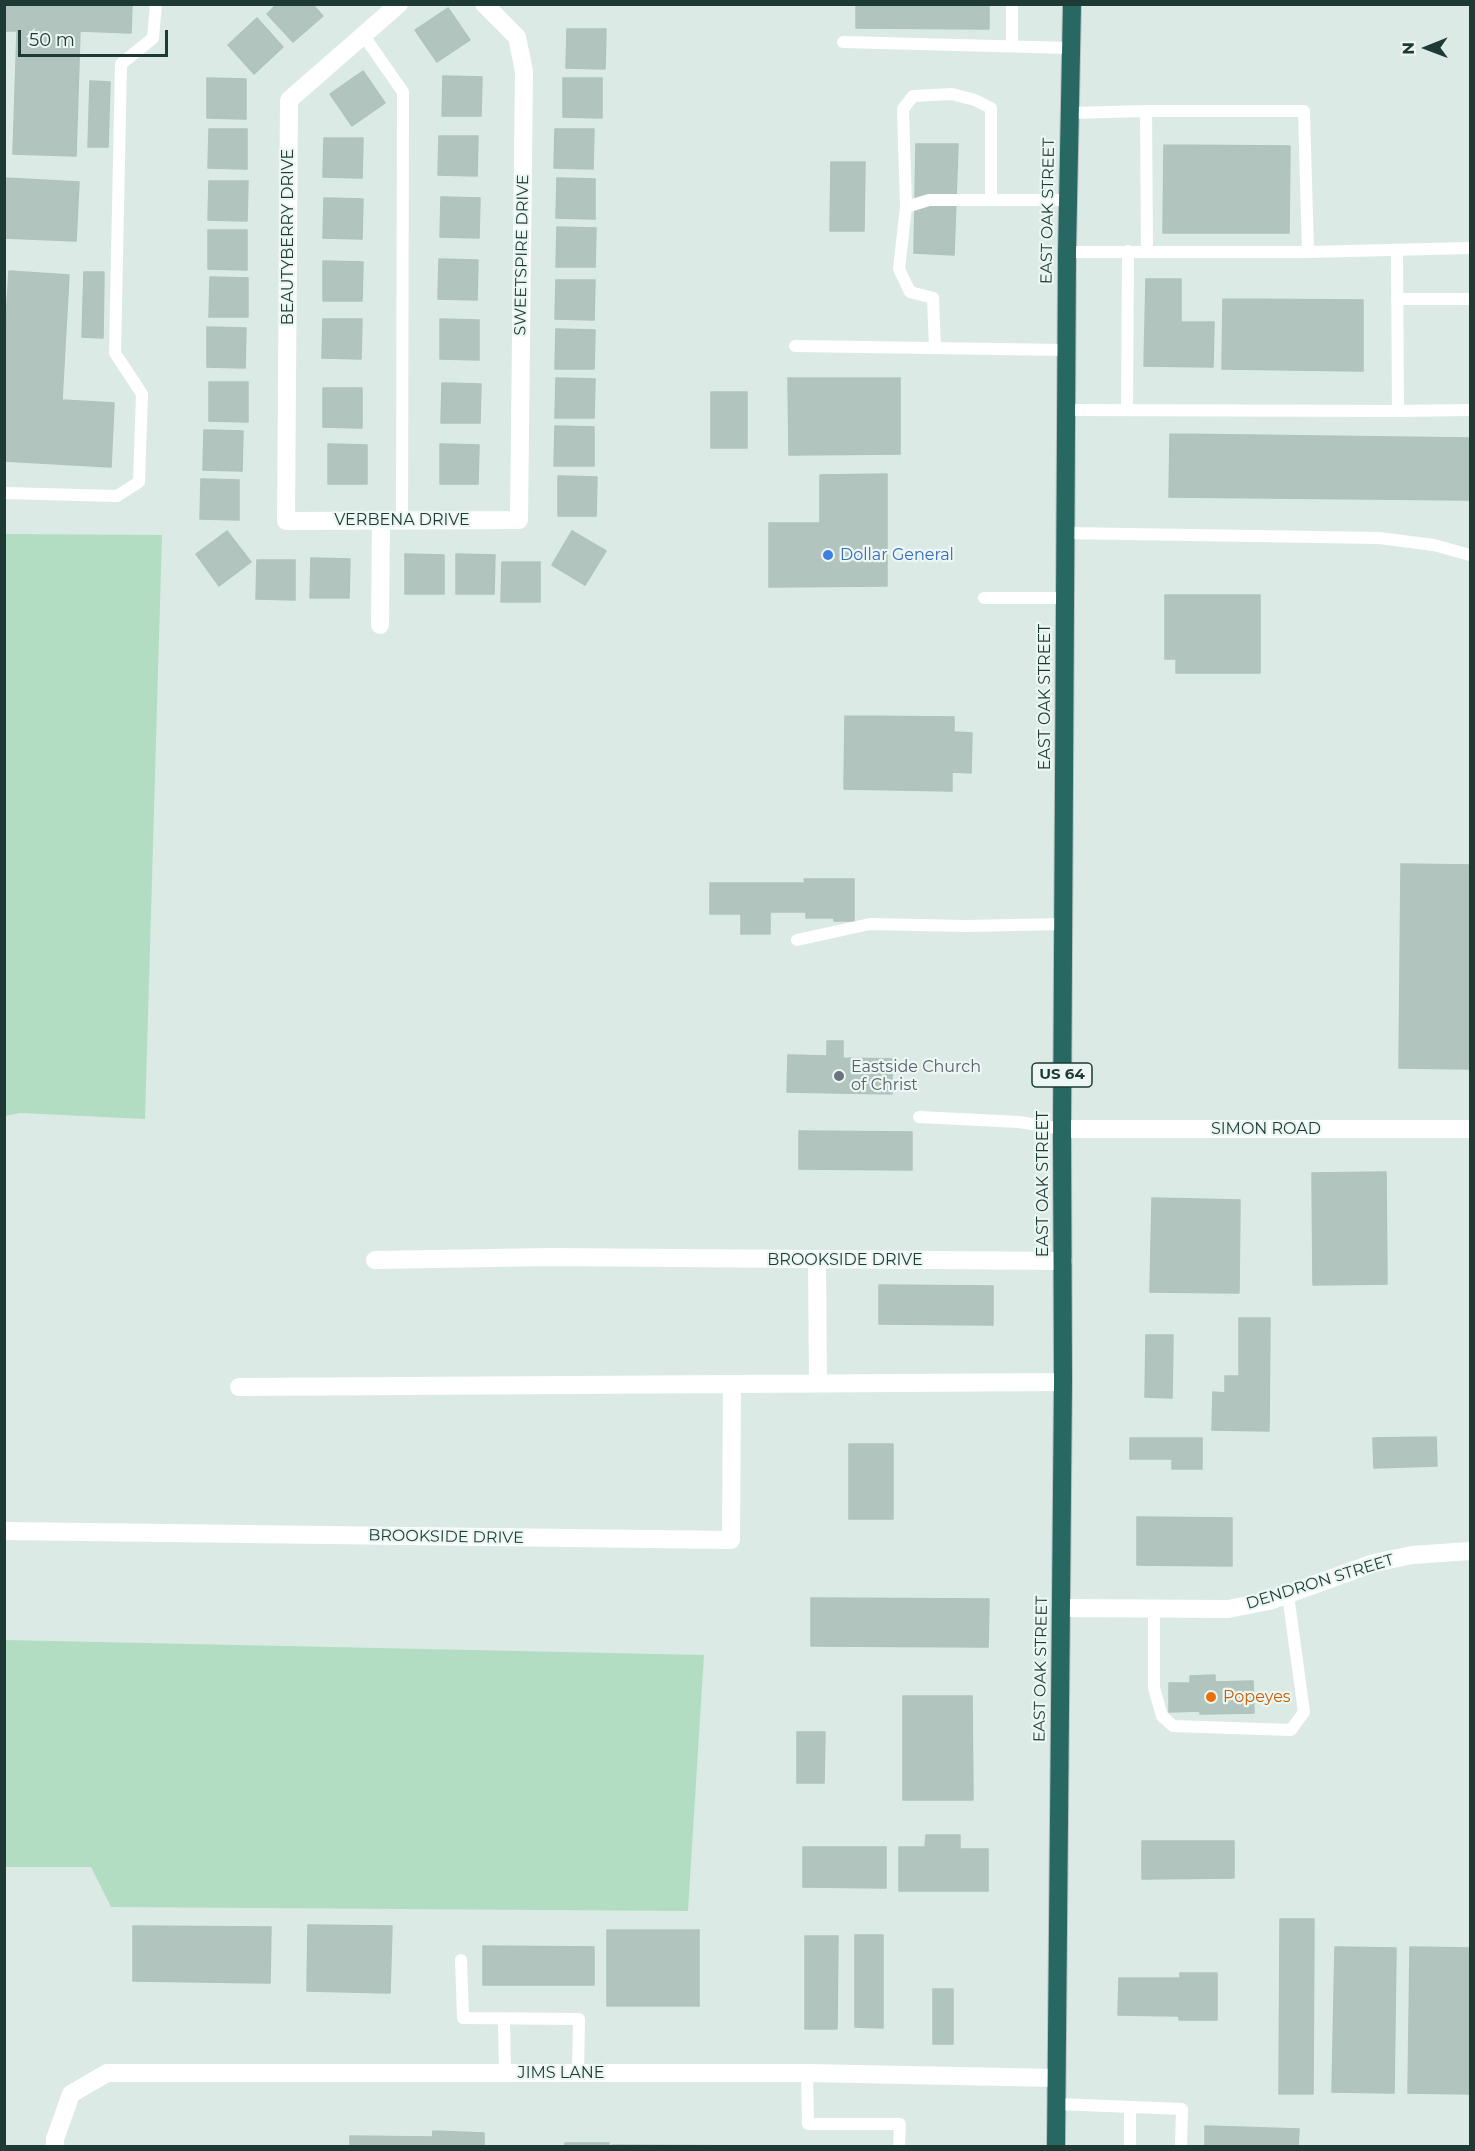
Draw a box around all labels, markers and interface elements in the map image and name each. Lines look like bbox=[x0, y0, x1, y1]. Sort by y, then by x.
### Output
scale bar bbox=[21, 18, 171, 56]
north arrow bbox=[1397, 18, 1457, 78]
text: 50 m bbox=[29, 29, 75, 51]
text: N bbox=[1399, 42, 1418, 55]
street label: EAST OAK STREET bbox=[1037, 138, 1059, 284]
street label: BEAUTYBERRY DRIVE bbox=[278, 149, 298, 325]
street label: SWEETSPIRE DRIVE bbox=[511, 174, 533, 336]
street label: VERBENA DRIVE bbox=[334, 510, 470, 530]
place label: Dollar General bbox=[840, 545, 954, 565]
marker: Dollar General bbox=[821, 548, 835, 562]
street label: EAST OAK STREET bbox=[1035, 624, 1055, 770]
place label: Eastside Church of Christ bbox=[851, 1057, 981, 1095]
road number: US 64 bbox=[1032, 1063, 1092, 1087]
marker: Eastside Church of Christ bbox=[832, 1069, 846, 1083]
street label: EAST OAK STREET bbox=[1033, 1111, 1053, 1257]
street label: SIMON ROAD bbox=[1211, 1119, 1321, 1139]
street label: BROOKSIDE DRIVE bbox=[767, 1250, 923, 1270]
street label: BROOKSIDE DRIVE bbox=[368, 1526, 524, 1548]
street label: DENDRON STREET bbox=[1244, 1550, 1396, 1614]
street label: EAST OAK STREET bbox=[1030, 1596, 1052, 1742]
place label: Popeyes bbox=[1223, 1687, 1291, 1707]
marker: Popeyes bbox=[1204, 1690, 1218, 1704]
street label: JIMS LANE bbox=[518, 2063, 604, 2083]

